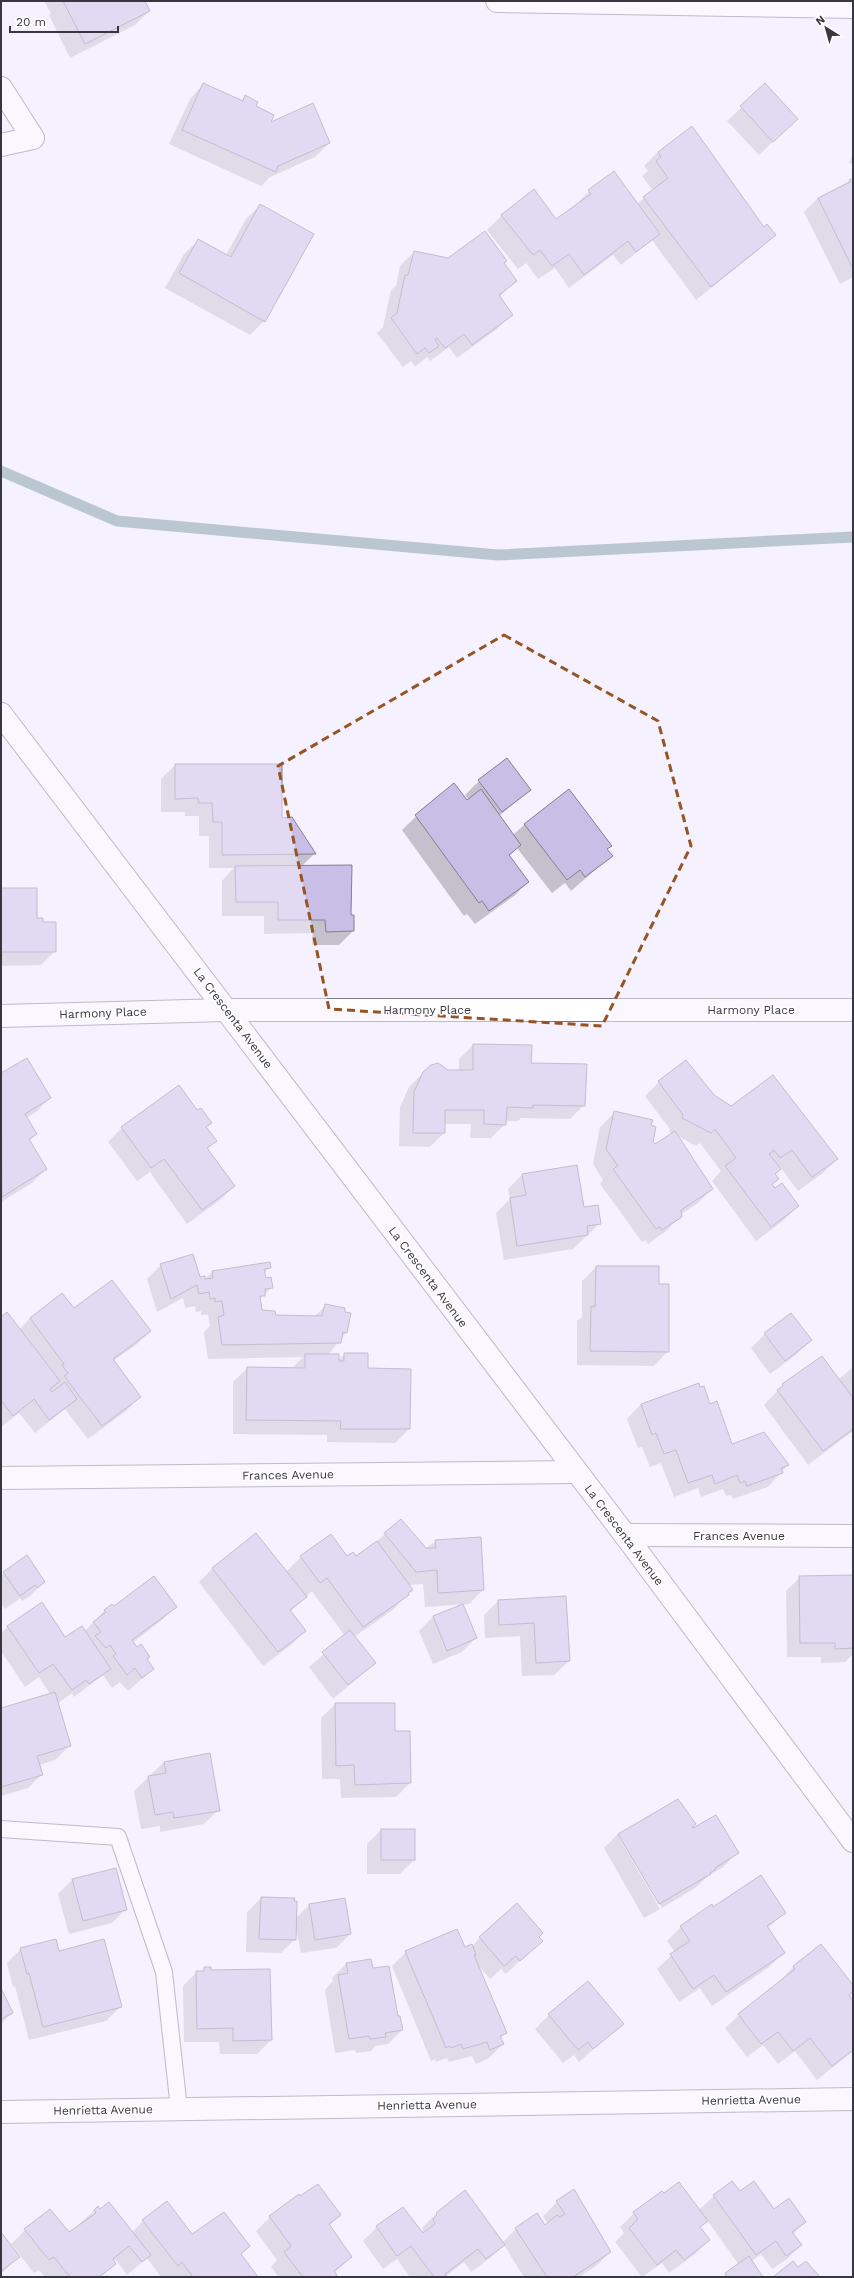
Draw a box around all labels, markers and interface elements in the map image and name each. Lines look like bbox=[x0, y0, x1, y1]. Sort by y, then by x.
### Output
scale bar bbox=[10, 8, 118, 34]
north arrow bbox=[806, 8, 846, 48]
text: N bbox=[813, 13, 827, 28]
text: 20 m bbox=[16, 15, 46, 29]
street label: La Crescenta Avenue bbox=[191, 965, 276, 1071]
street label: Harmony Place bbox=[383, 1003, 471, 1017]
street label: Harmony Place bbox=[707, 1003, 795, 1017]
street label: Harmony Place bbox=[59, 1004, 147, 1022]
street label: La Crescenta Avenue bbox=[386, 1224, 471, 1330]
street label: Frances Avenue bbox=[242, 1467, 334, 1483]
street label: La Crescenta Avenue bbox=[582, 1482, 667, 1588]
street label: Frances Avenue bbox=[693, 1529, 785, 1543]
street label: Henrietta Avenue bbox=[701, 2092, 801, 2108]
street label: Henrietta Avenue bbox=[377, 2097, 477, 2113]
street label: Henrietta Avenue bbox=[53, 2102, 153, 2118]

